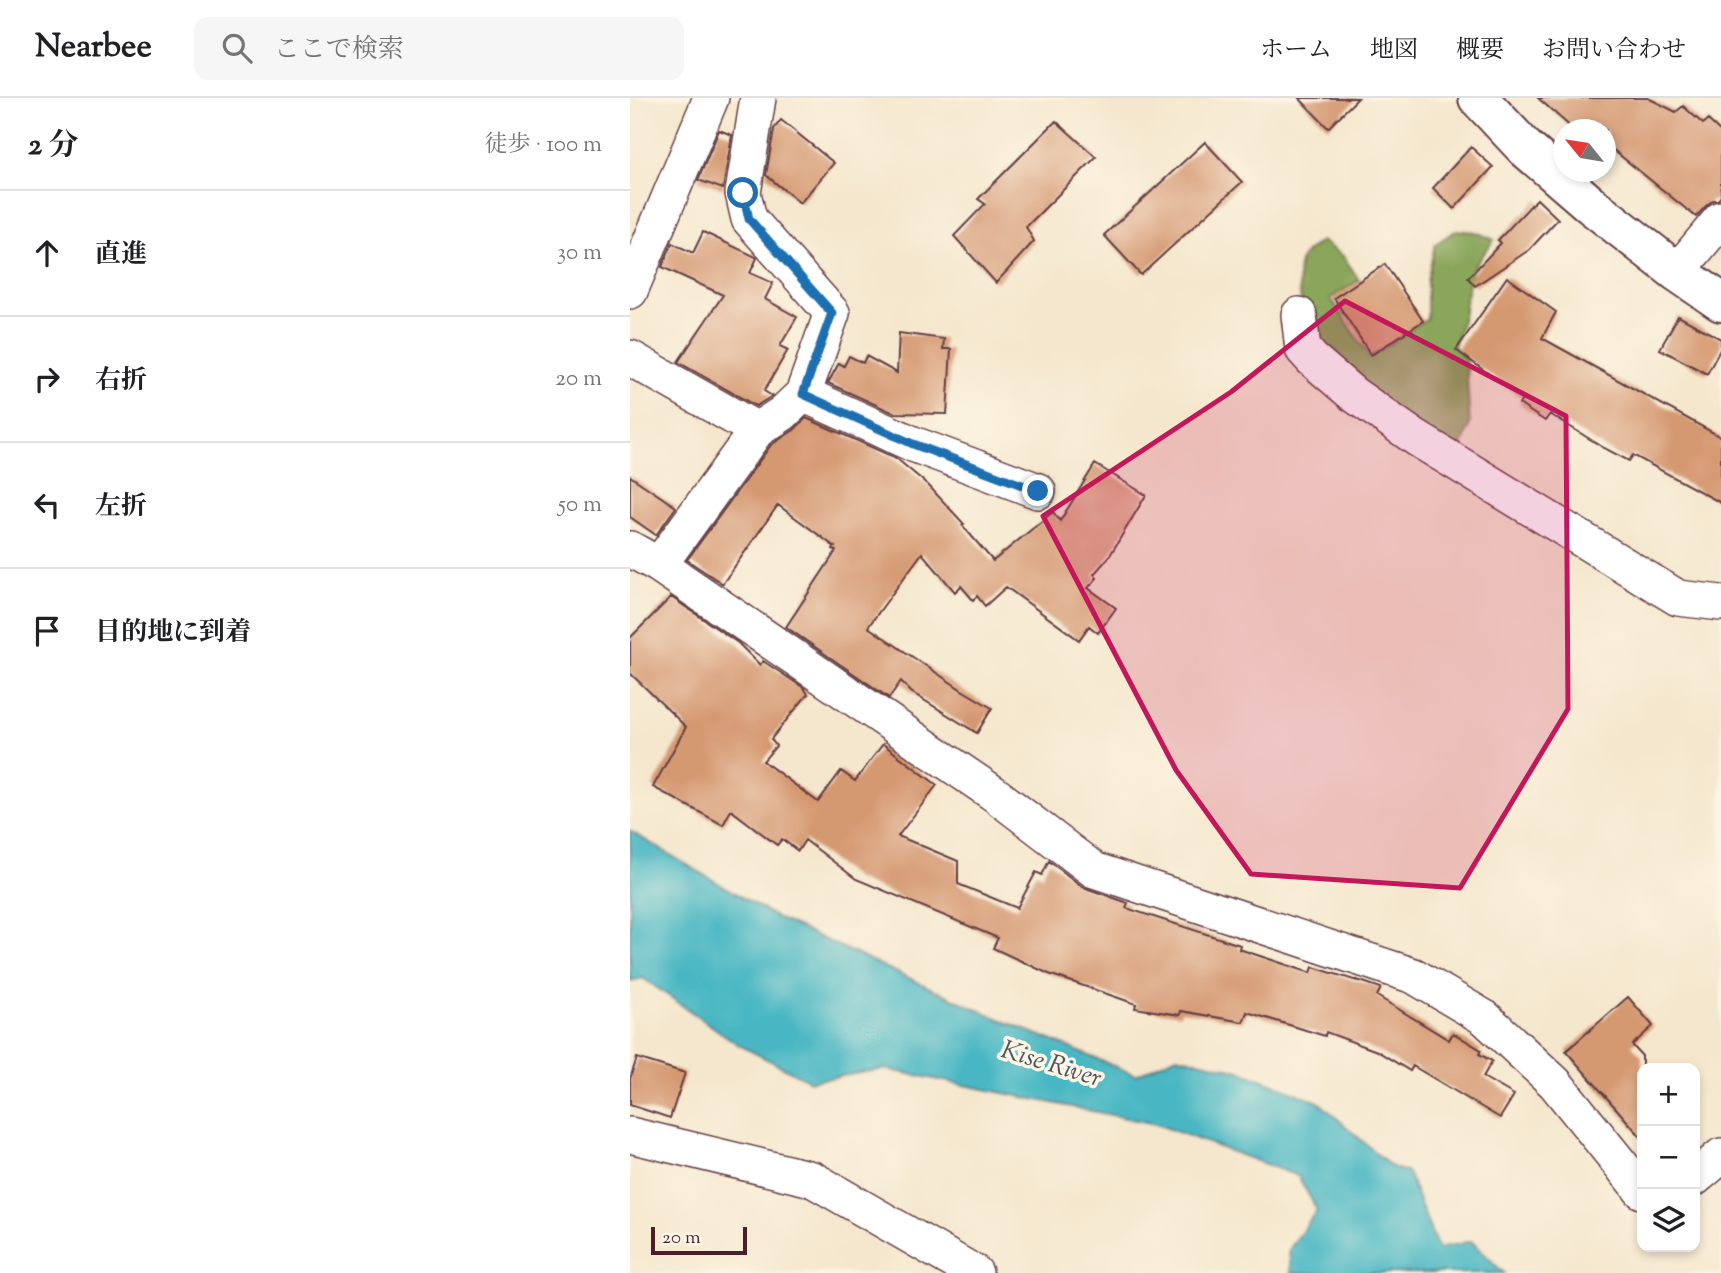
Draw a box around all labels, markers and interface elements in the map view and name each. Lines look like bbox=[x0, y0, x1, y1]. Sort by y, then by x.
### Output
search box bbox=[194, 17, 684, 80]
text: Nearbee bbox=[35, 24, 152, 72]
icon: search bbox=[218, 29, 256, 67]
text: ここで検索 bbox=[274, 32, 404, 69]
text: ホーム bbox=[1260, 34, 1332, 68]
text: 地図 bbox=[1370, 34, 1418, 68]
text: 概要 bbox=[1456, 34, 1504, 68]
text: お問い合わせ bbox=[1542, 34, 1686, 68]
north arrow bbox=[1553, 119, 1616, 182]
text: 2 分 bbox=[28, 125, 78, 168]
text: 徒歩 · 100 m bbox=[485, 129, 602, 162]
route start bbox=[727, 177, 758, 208]
icon: ahead bbox=[28, 234, 66, 272]
text: 直進 bbox=[95, 237, 147, 274]
text: 30 m bbox=[557, 237, 602, 270]
icon: right bbox=[28, 360, 66, 398]
text: 右折 bbox=[95, 363, 147, 400]
text: 20 m bbox=[555, 363, 602, 396]
route end bbox=[1022, 475, 1053, 506]
icon: left bbox=[28, 486, 66, 524]
text: 左折 bbox=[95, 489, 147, 526]
text: 50 m bbox=[558, 489, 602, 522]
icon: arrive bbox=[28, 612, 66, 650]
text: 目的地に到着 bbox=[95, 615, 251, 652]
water label: Kise River bbox=[996, 1032, 1106, 1098]
map controls bbox=[1637, 1063, 1700, 1252]
button: + bbox=[1637, 1063, 1700, 1126]
button: − bbox=[1637, 1126, 1700, 1189]
button: layers bbox=[1637, 1189, 1700, 1252]
scale bar bbox=[651, 1224, 747, 1256]
text: 20 m bbox=[662, 1225, 701, 1252]

